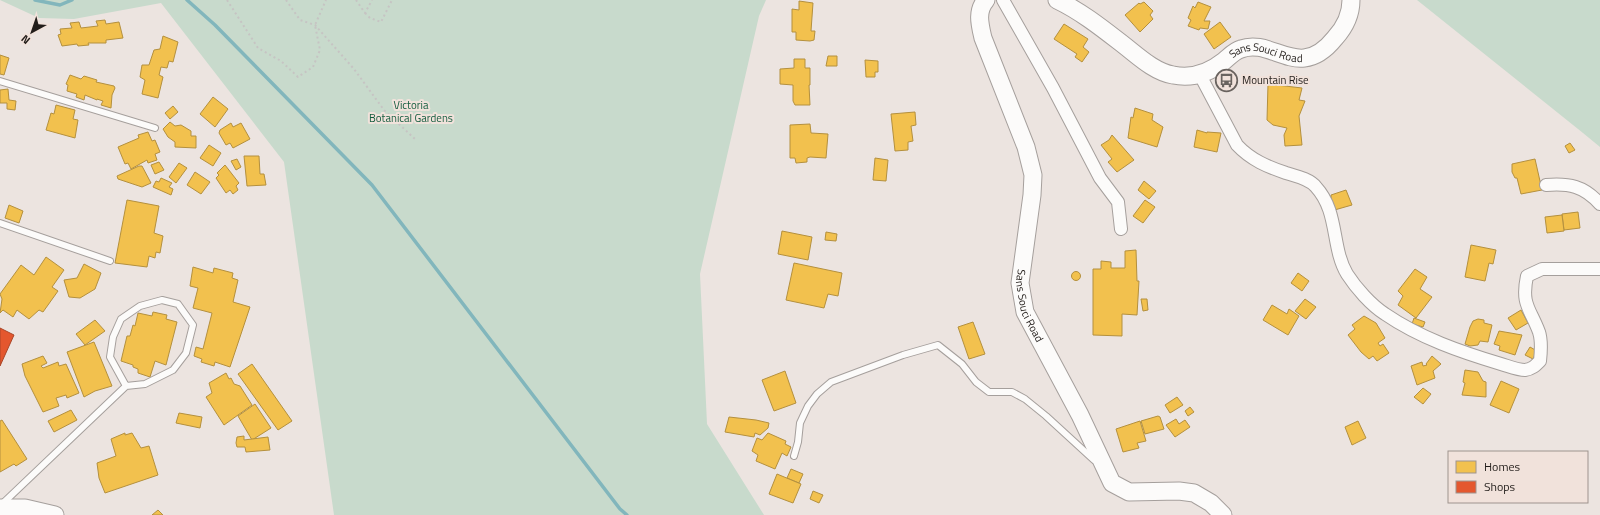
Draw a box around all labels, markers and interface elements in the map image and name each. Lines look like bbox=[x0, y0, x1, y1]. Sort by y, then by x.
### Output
north arrow bbox=[12, 12, 52, 52]
text: N bbox=[18, 31, 34, 48]
street label: Sans Souci Road bbox=[1225, 39, 1303, 66]
bus stop icon: Mountain Rise bbox=[1213, 67, 1239, 93]
place label: Mountain Rise bbox=[1242, 72, 1309, 88]
park label: Victoria Botanical Gardens bbox=[369, 97, 453, 126]
street label: Sans Souci Road bbox=[1012, 268, 1048, 345]
legend bbox=[1448, 451, 1588, 503]
text: Homes bbox=[1484, 457, 1520, 476]
text: Shops bbox=[1484, 477, 1516, 496]

